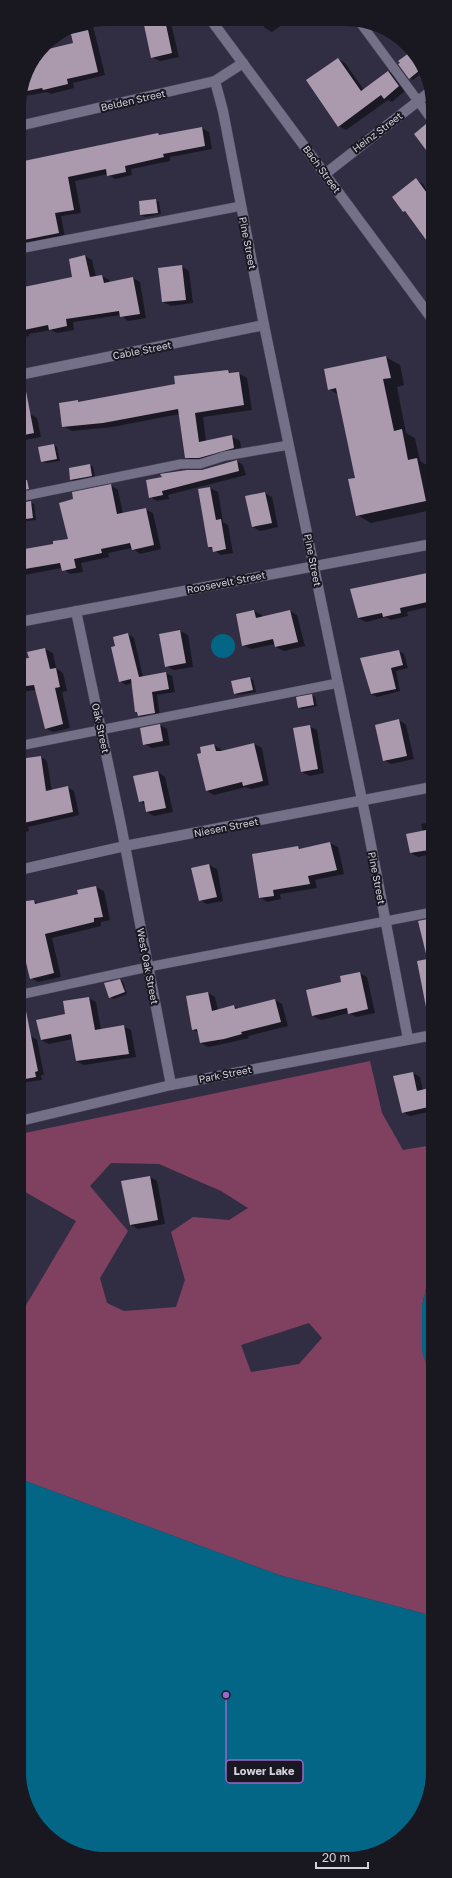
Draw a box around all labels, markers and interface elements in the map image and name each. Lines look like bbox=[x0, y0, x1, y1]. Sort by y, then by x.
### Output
street label: Belden Street bbox=[100, 87, 166, 113]
street label: Heinz Street bbox=[350, 109, 404, 155]
street label: Bach Street bbox=[301, 143, 343, 195]
street label: Pine Street bbox=[237, 216, 259, 270]
street label: Cable Street bbox=[112, 338, 172, 362]
street label: Pine Street bbox=[302, 533, 324, 587]
street label: Roosevelt Street bbox=[186, 568, 266, 596]
street label: Oak Street bbox=[90, 702, 112, 754]
street label: Niesen Street bbox=[193, 815, 259, 839]
street label: Pine Street bbox=[366, 851, 388, 905]
street label: West Oak Street bbox=[135, 927, 161, 1005]
street label: Park Street bbox=[197, 1063, 253, 1085]
callout: Lower Lake bbox=[226, 1760, 303, 1783]
text: Lower Lake bbox=[234, 1764, 295, 1777]
scale bar bbox=[316, 1844, 368, 1870]
text: 20 m bbox=[322, 1850, 350, 1865]

